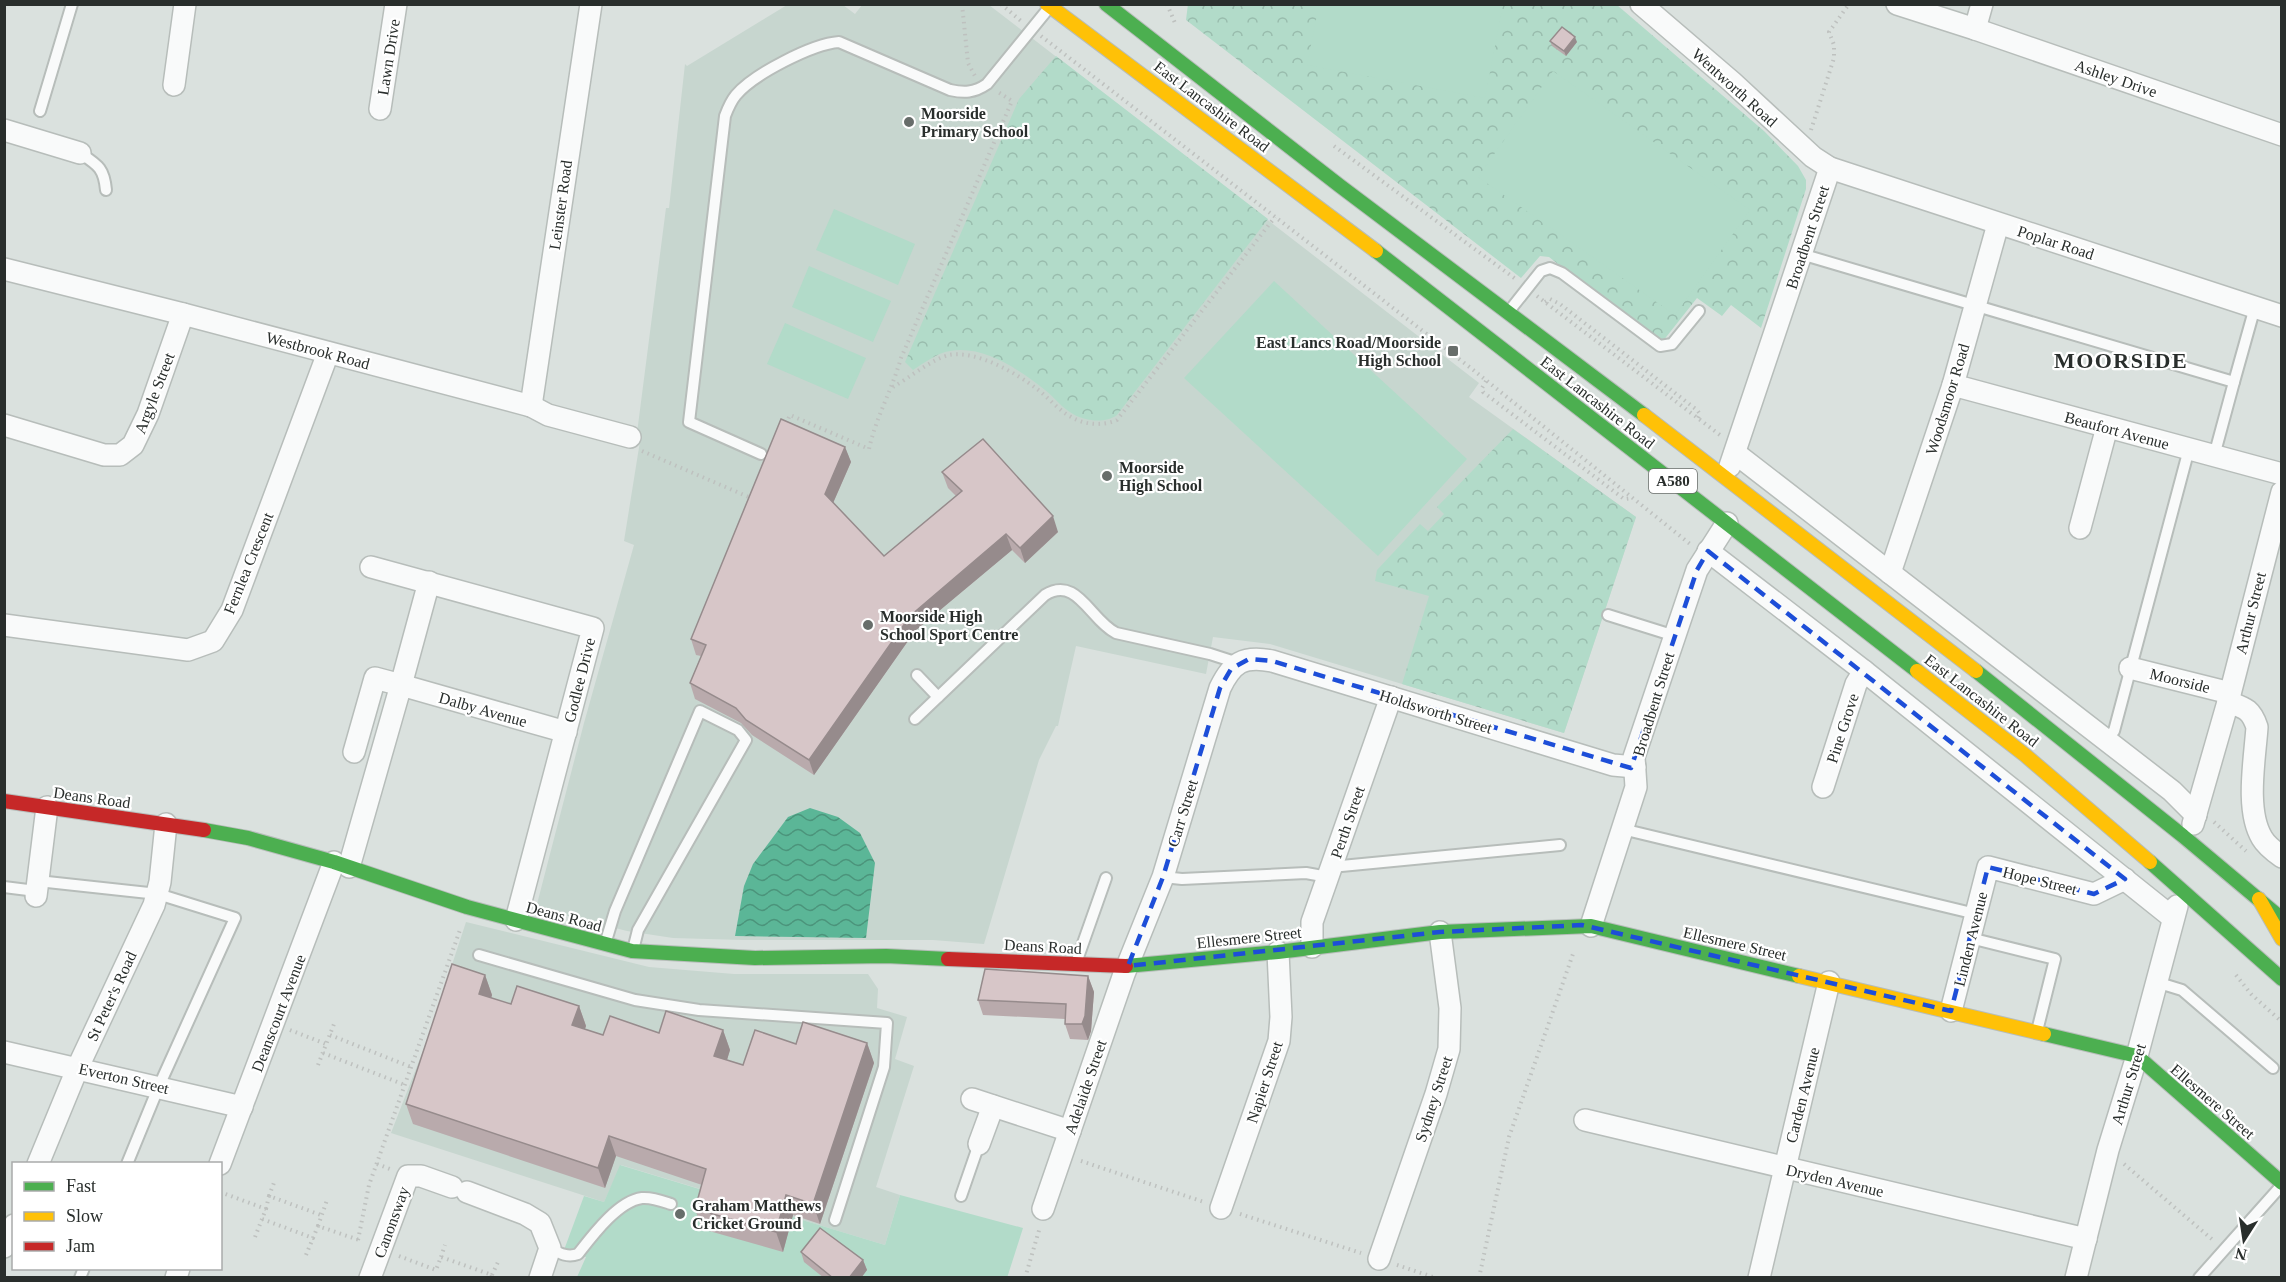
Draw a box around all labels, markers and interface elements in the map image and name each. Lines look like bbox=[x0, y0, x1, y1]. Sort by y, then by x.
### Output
street label: Lawn Drive bbox=[374, 18, 403, 96]
street label: Wentworth Road bbox=[1689, 45, 1781, 130]
street label: Ashley Drive bbox=[2072, 56, 2159, 101]
street label: East Lancashire Road bbox=[1151, 58, 1273, 155]
place label: Moorside Primary School bbox=[921, 105, 1029, 141]
marker: Moorside Primary School bbox=[902, 115, 916, 129]
street label: Leinster Road bbox=[546, 159, 575, 251]
street label: Broadbent Street bbox=[1783, 183, 1832, 291]
street label: Poplar Road bbox=[2015, 222, 2096, 264]
street label: Westbrook Road bbox=[264, 328, 372, 373]
place label: East Lancs Road/Moorside High School bbox=[1256, 334, 1442, 370]
street label: Woodsmoor Road bbox=[1922, 341, 1973, 457]
marker: East Lancs Road/Moorside High School bbox=[1446, 344, 1460, 358]
district label: MOORSIDE bbox=[2054, 348, 2188, 373]
street label: Argyle Street bbox=[131, 350, 179, 436]
street label: East Lancashire Road bbox=[1537, 353, 1658, 452]
street label: Beaufort Avenue bbox=[2063, 408, 2171, 453]
place label: Moorside High School bbox=[1119, 459, 1203, 495]
marker: Moorside High School bbox=[1100, 469, 1114, 483]
road number: A580 bbox=[1649, 469, 1697, 493]
street label: Fernlea Crescent bbox=[220, 509, 277, 616]
street label: Arthur Street bbox=[2232, 570, 2269, 656]
place label: Moorside High School Sport Centre bbox=[880, 608, 1018, 644]
marker: Moorside High School Sport Centre bbox=[861, 618, 875, 632]
street label: Godlee Drive bbox=[561, 636, 598, 724]
street label: Broadbent Street bbox=[1630, 650, 1678, 758]
street label: East Lancashire Road bbox=[1921, 651, 2042, 750]
street label: Moorside bbox=[2148, 665, 2212, 696]
street label: Holdsworth Street bbox=[1377, 686, 1495, 737]
street label: Dalby Avenue bbox=[437, 689, 529, 731]
street label: Pine Grove bbox=[1823, 691, 1862, 765]
street label: Carr Street bbox=[1164, 777, 1201, 849]
street label: Perth Street bbox=[1327, 783, 1368, 860]
street label: Deans Road bbox=[52, 784, 132, 811]
street label: Hope Street bbox=[2001, 863, 2079, 899]
street label: Linden Avenue bbox=[1951, 890, 1990, 988]
street label: Deans Road bbox=[524, 898, 604, 935]
street label: Ellesmere Street bbox=[1196, 923, 1303, 951]
street label: Ellesmere Street bbox=[1682, 923, 1789, 964]
street label: Deans Road bbox=[1004, 936, 1082, 957]
street label: St Peter's Road bbox=[83, 949, 140, 1044]
street label: Deanscourt Avenue bbox=[248, 952, 309, 1074]
street label: Adelaide Street bbox=[1061, 1037, 1110, 1137]
street label: Napier Street bbox=[1243, 1039, 1287, 1125]
street label: Arthur Street bbox=[2108, 1041, 2149, 1127]
street label: Carden Avenue bbox=[1782, 1046, 1823, 1145]
street label: Sydney Street bbox=[1412, 1054, 1456, 1145]
street label: Everton Street bbox=[77, 1060, 171, 1097]
street label: Ellesmere Street bbox=[2167, 1060, 2258, 1143]
street label: Dryden Avenue bbox=[1784, 1161, 1885, 1201]
legend bbox=[12, 1162, 222, 1270]
text: Fast bbox=[66, 1176, 96, 1196]
street label: Canonsway bbox=[371, 1184, 413, 1260]
place label: Graham Matthews Cricket Ground bbox=[692, 1197, 821, 1232]
text: Slow bbox=[66, 1206, 103, 1226]
marker: Graham Matthews Cricket Ground bbox=[673, 1207, 687, 1221]
north arrow bbox=[2214, 1210, 2274, 1270]
text: Jam bbox=[66, 1236, 95, 1256]
text: N bbox=[2233, 1245, 2248, 1264]

